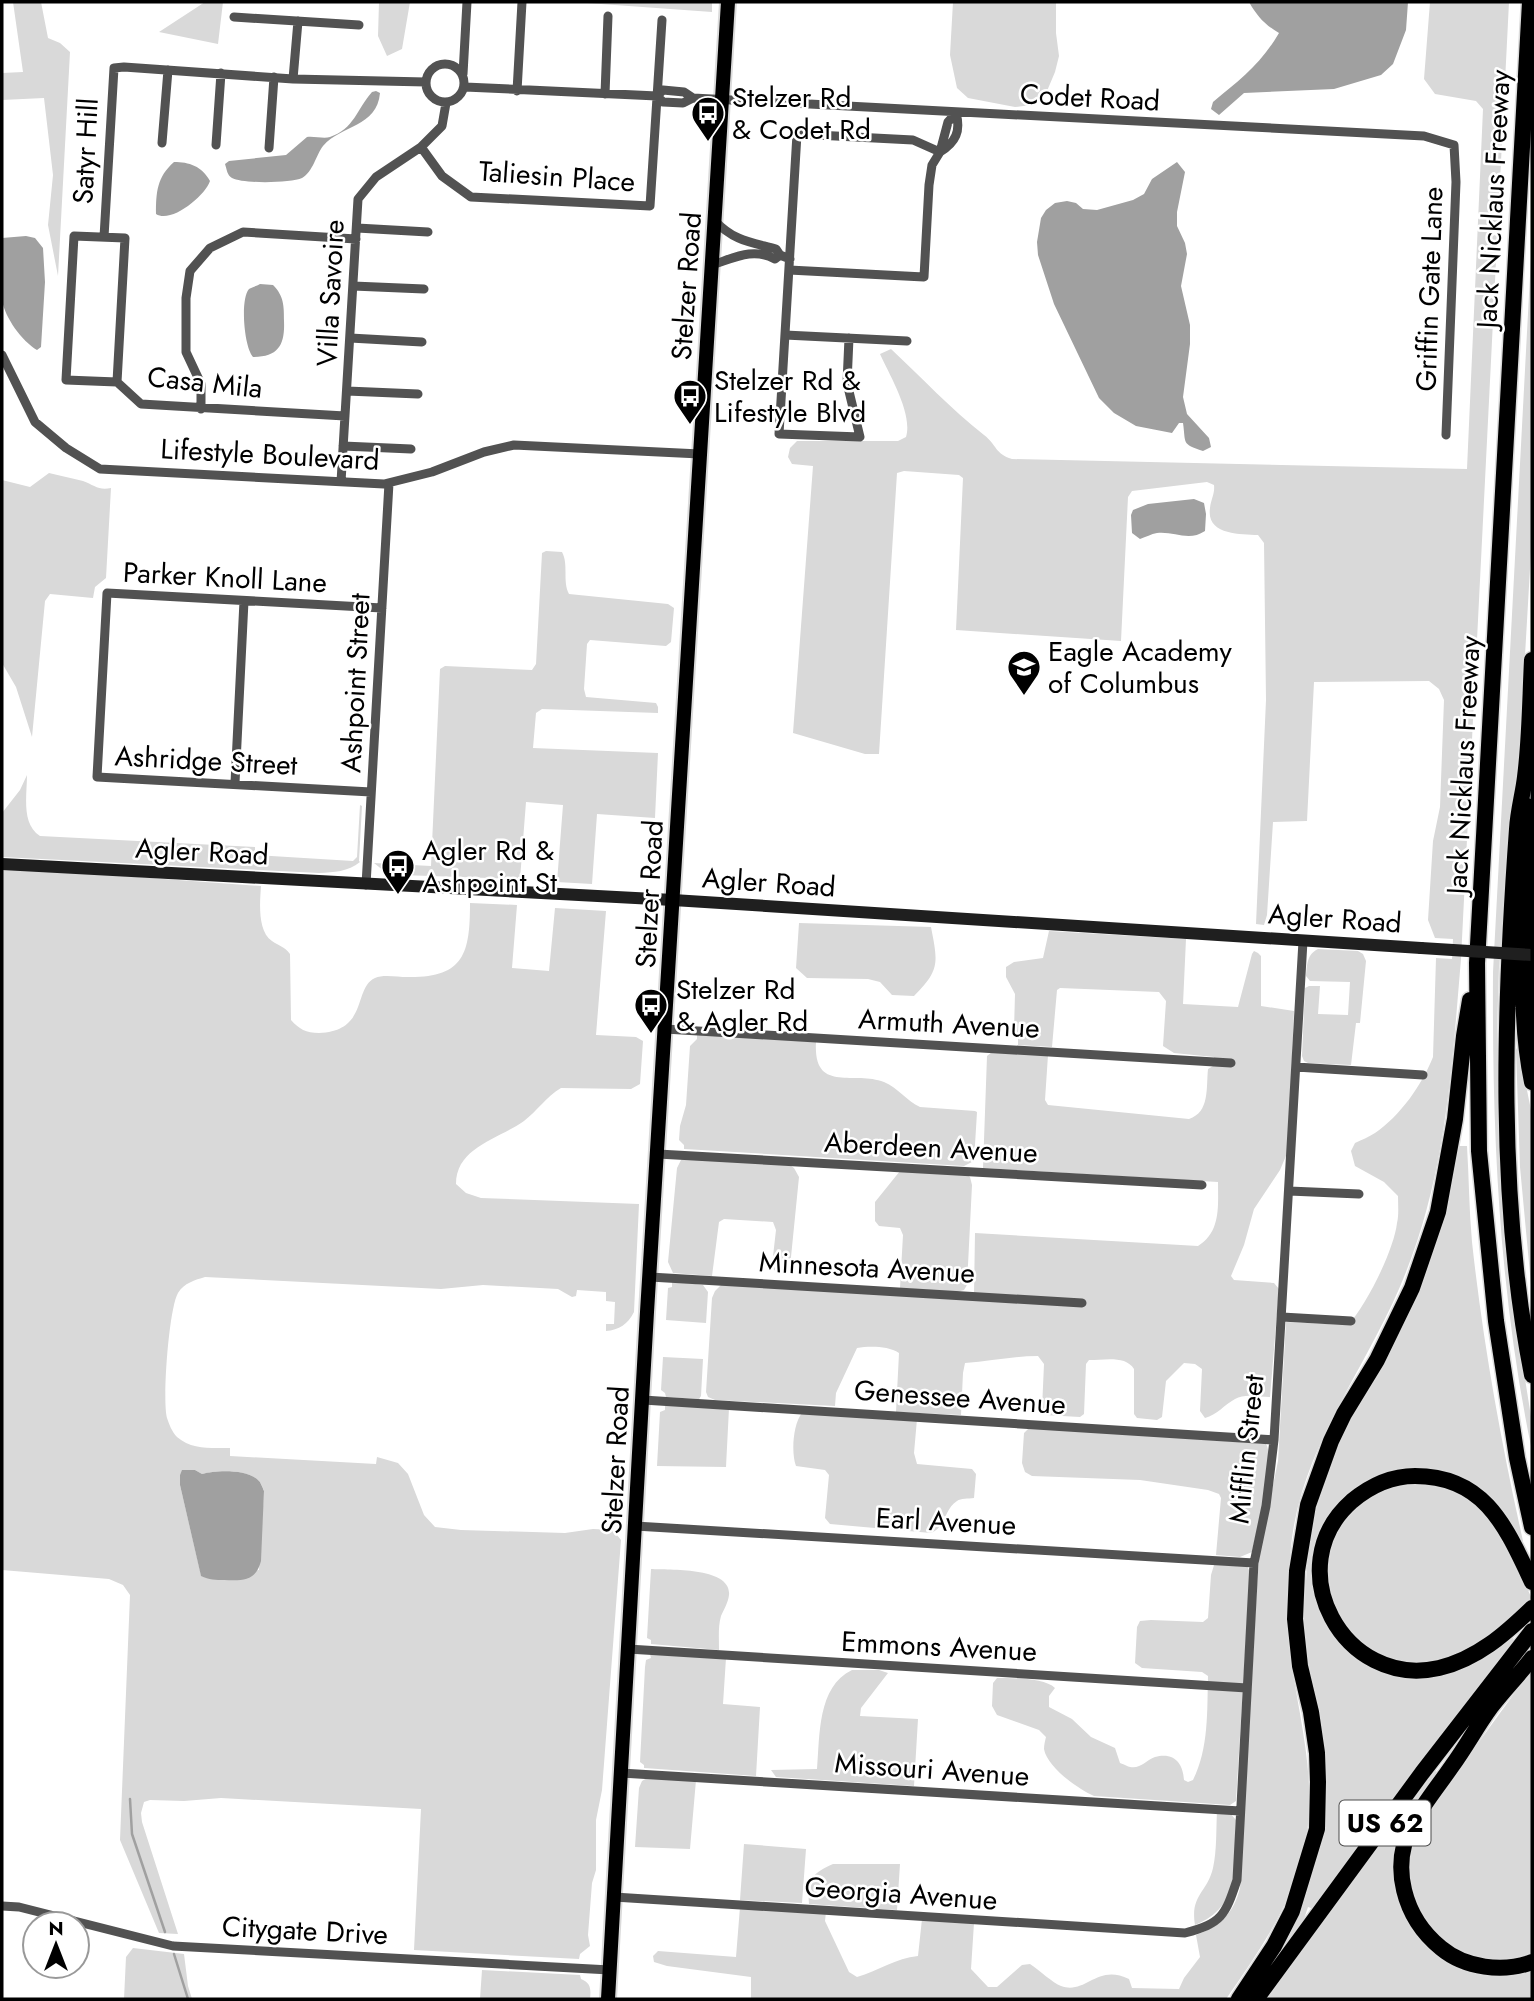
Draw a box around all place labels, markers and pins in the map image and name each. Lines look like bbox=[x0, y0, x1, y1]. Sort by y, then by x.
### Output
place label: Stelzer Rd & Codet Rd bbox=[732, 77, 871, 150]
bus stop icon: Stelzer Rd & Codet Rd bbox=[689, 94, 727, 143]
place label: Stelzer Rd & Lifestyle Blvd bbox=[714, 360, 866, 433]
bus stop icon: Stelzer Rd & Lifestyle Blvd bbox=[671, 377, 709, 426]
place label: Eagle Academy of Columbus bbox=[1048, 631, 1233, 704]
school or university icon: Eagle Academy of Columbus bbox=[1005, 648, 1043, 697]
place label: Agler Rd & Ashpoint St bbox=[422, 830, 557, 903]
bus stop icon: Agler Rd & Ashpoint St bbox=[379, 847, 417, 896]
place label: Stelzer Rd & Agler Rd bbox=[676, 969, 808, 1042]
bus stop icon: Stelzer Rd & Agler Rd bbox=[632, 986, 670, 1035]

